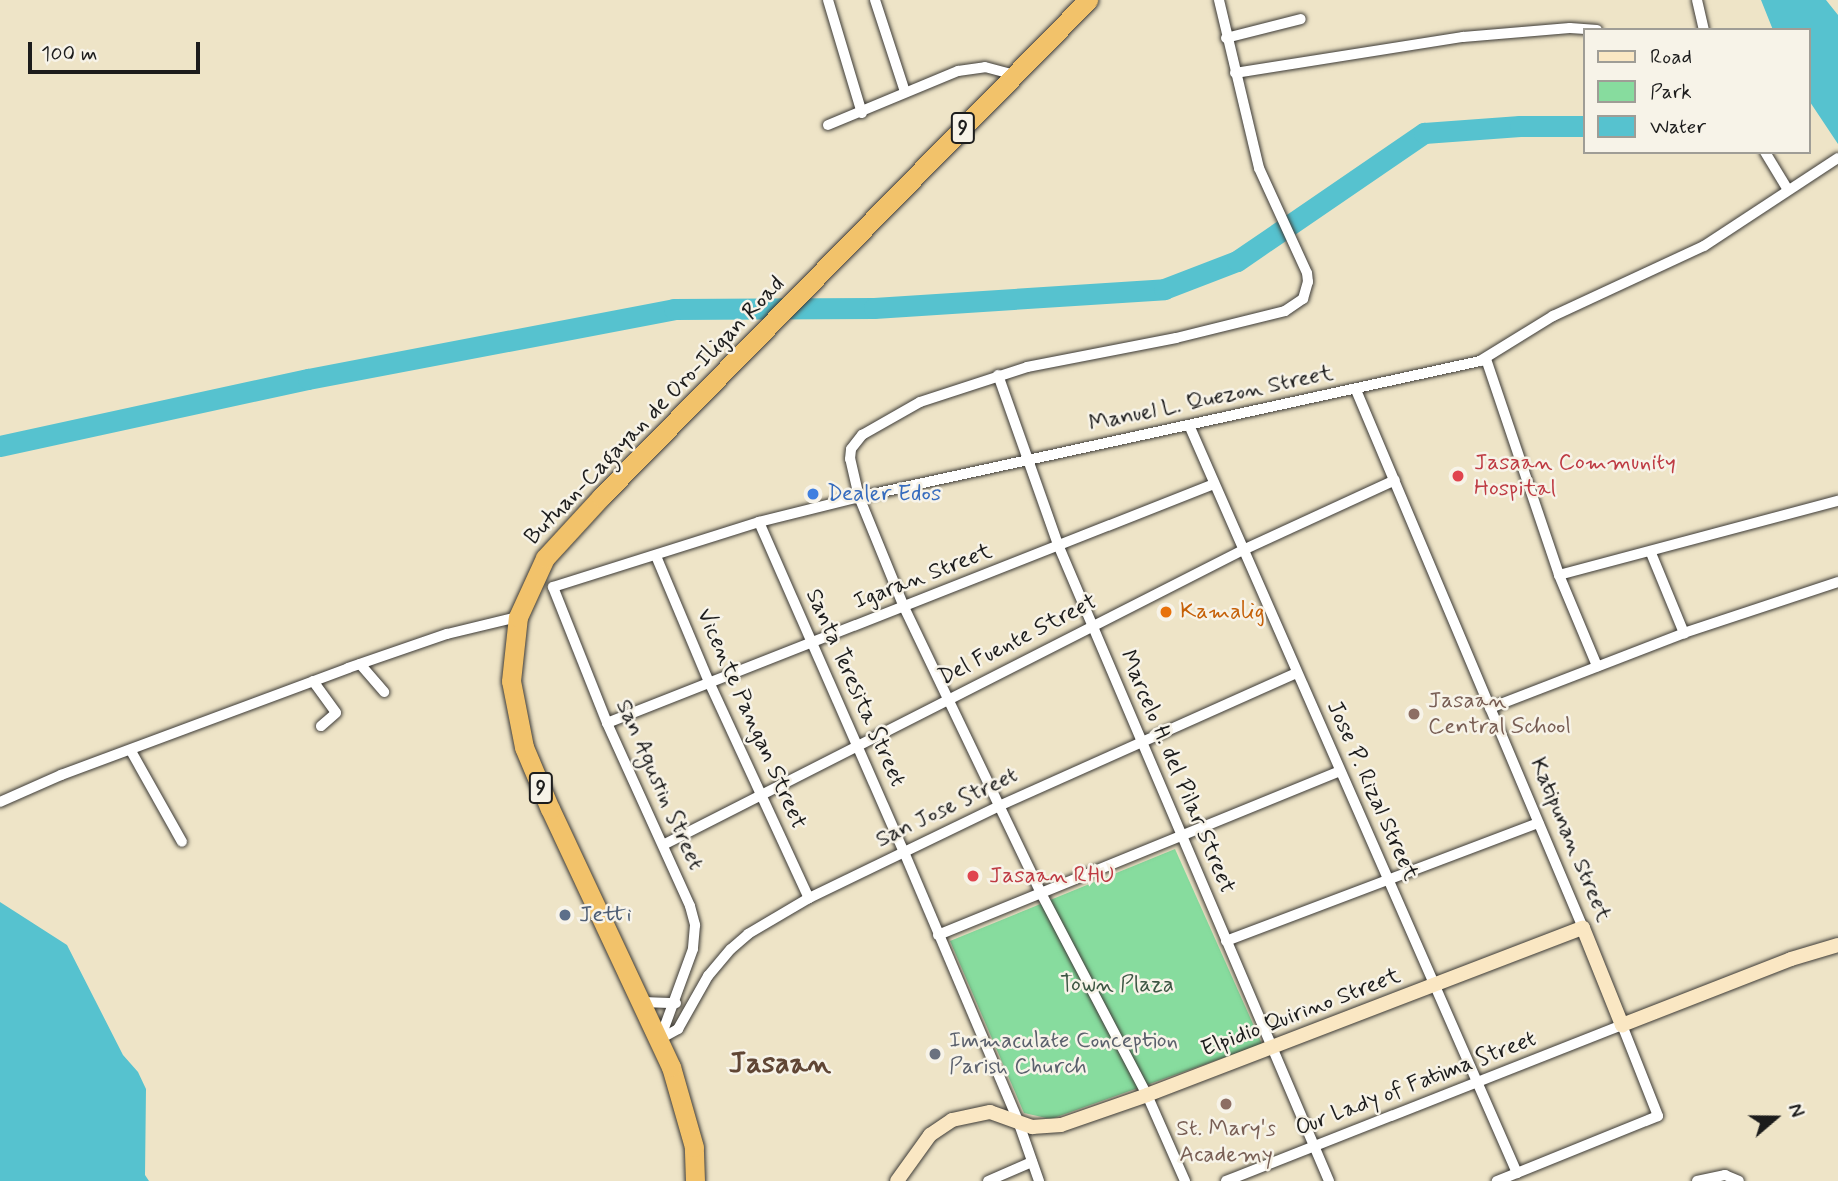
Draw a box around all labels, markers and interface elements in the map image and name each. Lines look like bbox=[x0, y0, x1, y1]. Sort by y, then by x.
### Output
scale bar bbox=[32, 28, 203, 72]
legend bbox=[1582, 28, 1810, 154]
text: 100 m bbox=[41, 40, 97, 68]
text: Road bbox=[1650, 43, 1692, 71]
text: Park bbox=[1650, 78, 1692, 106]
road number: 9 bbox=[951, 110, 975, 146]
text: Water bbox=[1650, 113, 1706, 141]
street label: Butuan-Cagayan de Oro-Iligan Road bbox=[521, 273, 789, 549]
street label: Manuel L. Quezon Street bbox=[1086, 360, 1336, 438]
place label: Jasaan Community Hospital bbox=[1474, 449, 1676, 503]
marker: Jasaan Community Hospital bbox=[1448, 466, 1468, 486]
place label: Dealer Edos bbox=[827, 480, 941, 508]
marker: Dealer Edos bbox=[805, 486, 821, 502]
street label: Igaran Street bbox=[850, 538, 996, 616]
street label: Santa Teresita Street bbox=[798, 583, 912, 793]
street label: Del Fuente Street bbox=[933, 588, 1103, 692]
place label: Kamalig bbox=[1180, 598, 1265, 626]
marker: Kamalig bbox=[1158, 604, 1174, 620]
street label: Vicente Pangan Street bbox=[691, 607, 811, 831]
street label: Marcelo H. del Pilar Street bbox=[1114, 647, 1240, 897]
place label: Jasaan Central School bbox=[1428, 687, 1571, 741]
street label: San Agustin Street bbox=[609, 696, 709, 874]
street label: Jose P. Rizal Street bbox=[1320, 697, 1424, 885]
marker: Jasaan Central School bbox=[1406, 706, 1422, 722]
street label: Katipunan Street bbox=[1523, 754, 1617, 926]
street label: San Jose Street bbox=[870, 761, 1024, 855]
road number: 9 bbox=[529, 770, 553, 806]
place label: Jasaan RHU bbox=[989, 862, 1115, 890]
marker: Jasaan RHU bbox=[963, 866, 983, 886]
place label: Jetti bbox=[579, 901, 632, 929]
marker: Jetti bbox=[557, 907, 573, 923]
street label: Elpidio Quirino Street bbox=[1195, 961, 1407, 1065]
park label: Town Plaza bbox=[1060, 971, 1174, 999]
street label: Our Lady of Fatima Street bbox=[1291, 1025, 1541, 1143]
place label: Immaculate Conception Parish Church bbox=[949, 1027, 1180, 1081]
district label: Jasaan bbox=[729, 1046, 831, 1082]
marker: Immaculate Conception Parish Church bbox=[927, 1046, 943, 1062]
north arrow bbox=[1740, 1083, 1810, 1153]
marker: St. Mary's Academy bbox=[1218, 1096, 1234, 1112]
text: N bbox=[1781, 1100, 1809, 1121]
place label: St. Mary's Academy bbox=[1176, 1115, 1276, 1169]

